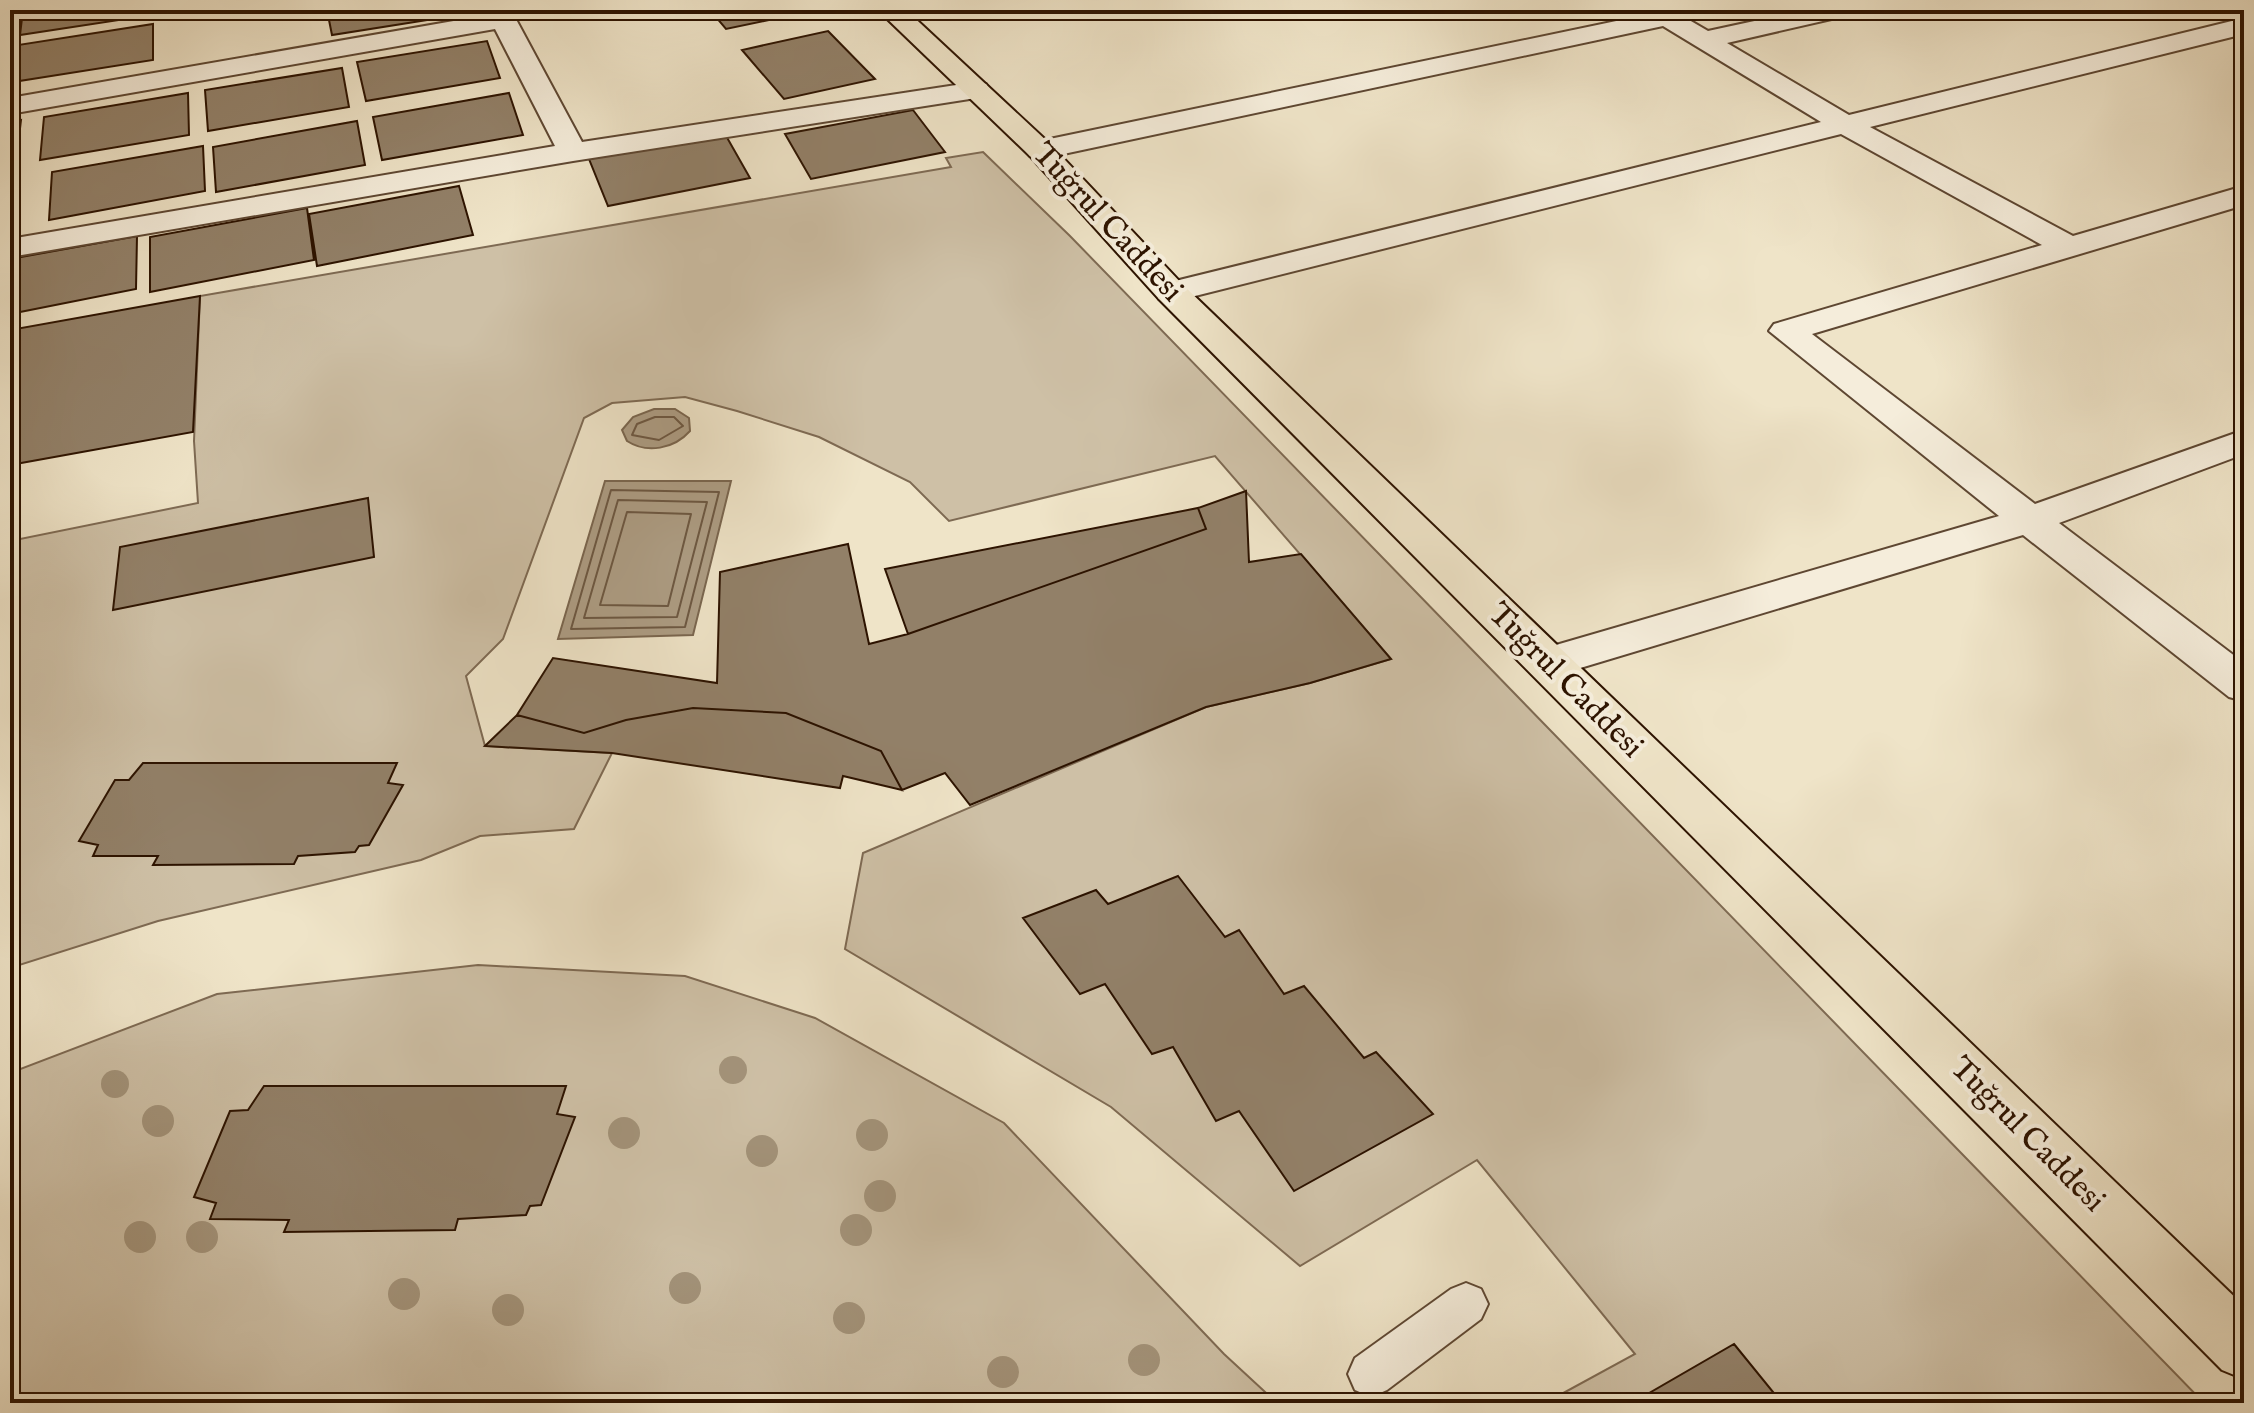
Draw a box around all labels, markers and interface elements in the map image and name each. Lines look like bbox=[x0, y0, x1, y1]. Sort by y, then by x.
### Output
street label: Tuğrul Caddesi bbox=[1022, 134, 1192, 312]
street label: Tuğrul Caddesi bbox=[1478, 594, 1652, 768]
street label: Tuğrul Caddesi bbox=[1940, 1048, 2114, 1222]

